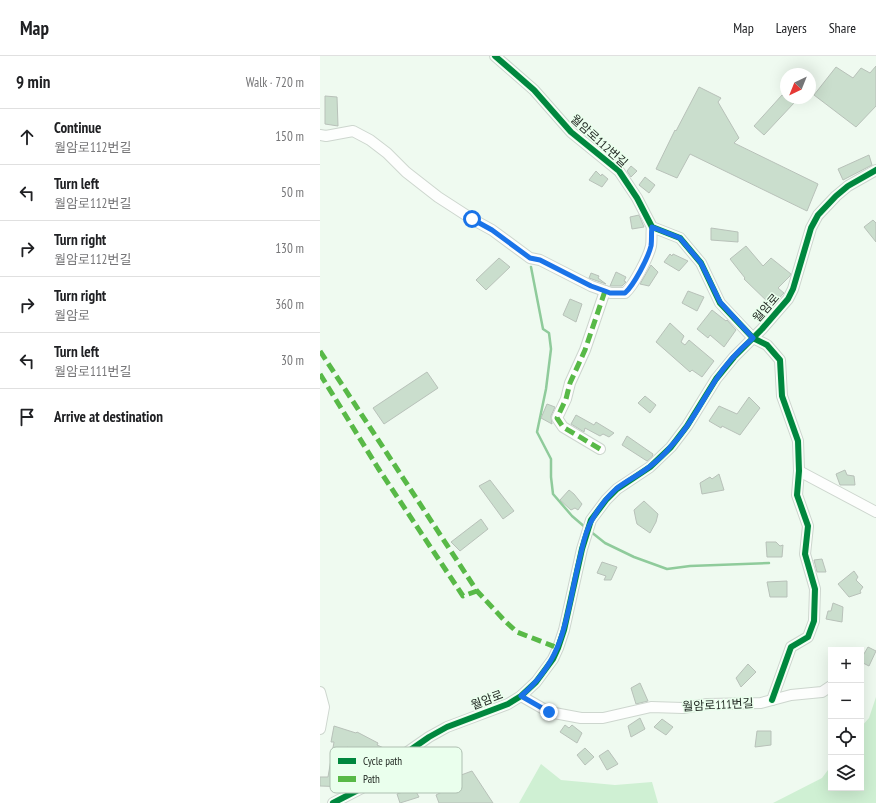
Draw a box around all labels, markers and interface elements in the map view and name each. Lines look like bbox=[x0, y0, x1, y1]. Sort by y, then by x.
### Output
text: Map bbox=[20, 16, 49, 40]
text: Map bbox=[733, 19, 754, 37]
text: Layers bbox=[776, 19, 807, 37]
text: Share bbox=[829, 19, 856, 37]
north arrow bbox=[780, 68, 816, 104]
text: 9 min bbox=[16, 71, 50, 93]
text: Walk · 720 m bbox=[246, 74, 304, 91]
street label: 월암로112번길 bbox=[568, 111, 631, 170]
text: Continue bbox=[54, 118, 101, 137]
icon: ahead bbox=[16, 126, 38, 148]
text: 150 m bbox=[275, 128, 304, 145]
text: 월암로112번길 bbox=[54, 139, 131, 156]
text: Turn left bbox=[54, 174, 99, 193]
icon: left bbox=[16, 182, 38, 204]
text: 50 m bbox=[281, 184, 304, 201]
text: 월암로112번길 bbox=[54, 195, 131, 212]
route start bbox=[463, 210, 481, 228]
text: Turn right bbox=[54, 230, 106, 249]
icon: right bbox=[16, 238, 38, 260]
text: 130 m bbox=[275, 240, 304, 257]
text: 월암로112번길 bbox=[54, 251, 131, 268]
text: Turn right bbox=[54, 286, 106, 305]
street label: 월암로 bbox=[749, 290, 782, 325]
icon: right bbox=[16, 294, 38, 316]
text: 360 m bbox=[275, 296, 304, 313]
text: 월암로 bbox=[54, 307, 90, 324]
text: Turn left bbox=[54, 342, 99, 361]
icon: left bbox=[16, 350, 38, 372]
text: 30 m bbox=[281, 352, 304, 369]
text: 월암로111번길 bbox=[54, 363, 131, 380]
icon: arrive bbox=[16, 406, 38, 428]
text: Arrive at destination bbox=[54, 407, 163, 426]
map controls bbox=[828, 647, 864, 791]
button: + bbox=[828, 647, 864, 683]
button: − bbox=[828, 683, 864, 719]
street label: 월암로 bbox=[469, 687, 505, 712]
street label: 월암로111번길 bbox=[682, 695, 754, 714]
route end bbox=[540, 703, 558, 721]
button: locate bbox=[828, 719, 864, 755]
legend bbox=[330, 747, 462, 793]
text: Cycle path bbox=[363, 754, 402, 768]
button: layers bbox=[828, 755, 864, 791]
text: Path bbox=[363, 772, 380, 786]

